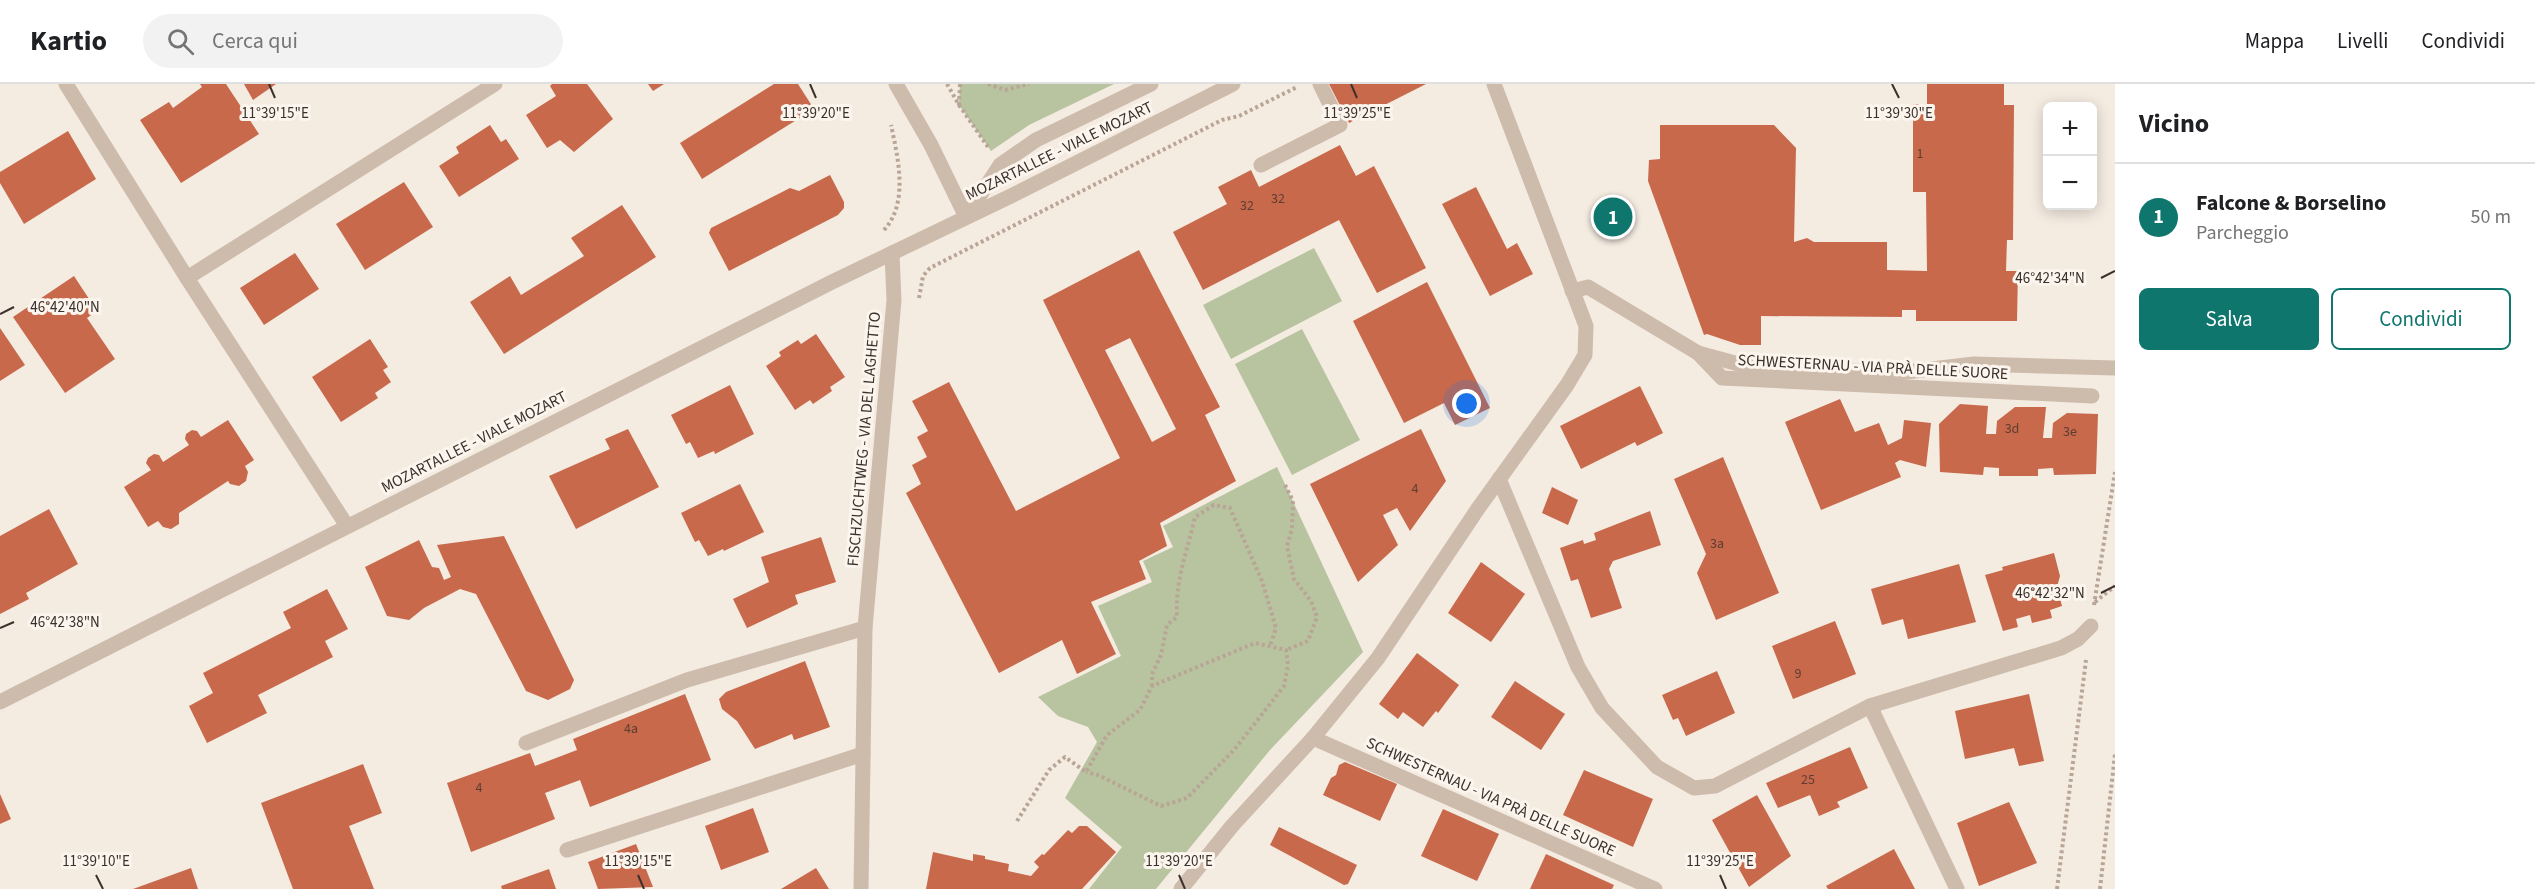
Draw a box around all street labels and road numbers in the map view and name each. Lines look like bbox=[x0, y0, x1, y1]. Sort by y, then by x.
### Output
street label: MOZARTALLEE - VIALE MOZART bbox=[962, 96, 1157, 206]
street label: FISCHZUCHTWEG - VIA DEL LAGHETTO bbox=[842, 311, 886, 567]
street label: SCHWESTERNAU - VIA PRÀ DELLE SUORE bbox=[1737, 349, 2009, 385]
street label: MOZARTALLEE - VIALE MOZART bbox=[377, 385, 571, 498]
street label: SCHWESTERNAU - VIA PRÀ DELLE SUORE bbox=[1363, 732, 1619, 862]

